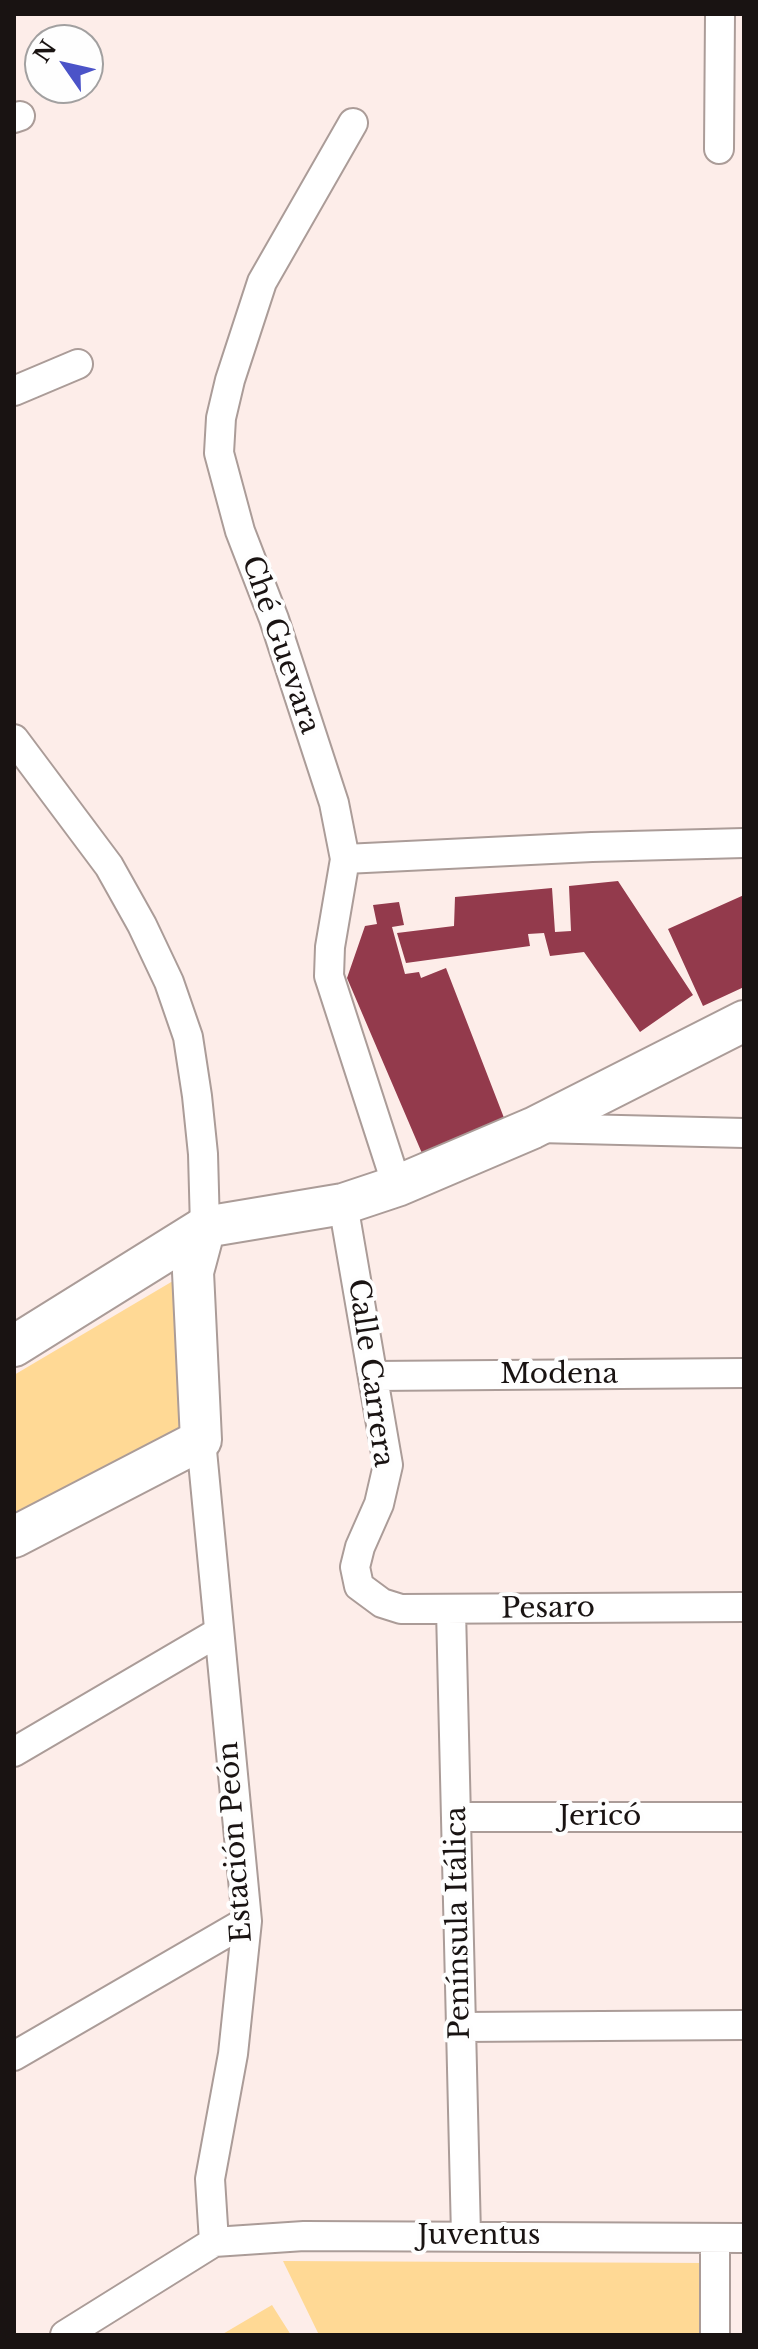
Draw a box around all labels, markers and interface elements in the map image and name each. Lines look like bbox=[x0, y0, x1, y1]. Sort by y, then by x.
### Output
north arrow bbox=[24, 24, 104, 104]
text: N bbox=[28, 35, 62, 68]
street label: Ché Guevara bbox=[234, 552, 326, 738]
street label: Calle Carrera bbox=[340, 1277, 400, 1469]
street label: Modena bbox=[500, 1358, 618, 1392]
street label: Pesaro bbox=[501, 1591, 595, 1627]
street label: Estación Peón bbox=[212, 1740, 260, 1944]
street label: Jericó bbox=[559, 1800, 641, 1834]
street label: Península Itálica bbox=[440, 1806, 478, 2040]
street label: Juventus bbox=[417, 2219, 541, 2253]

